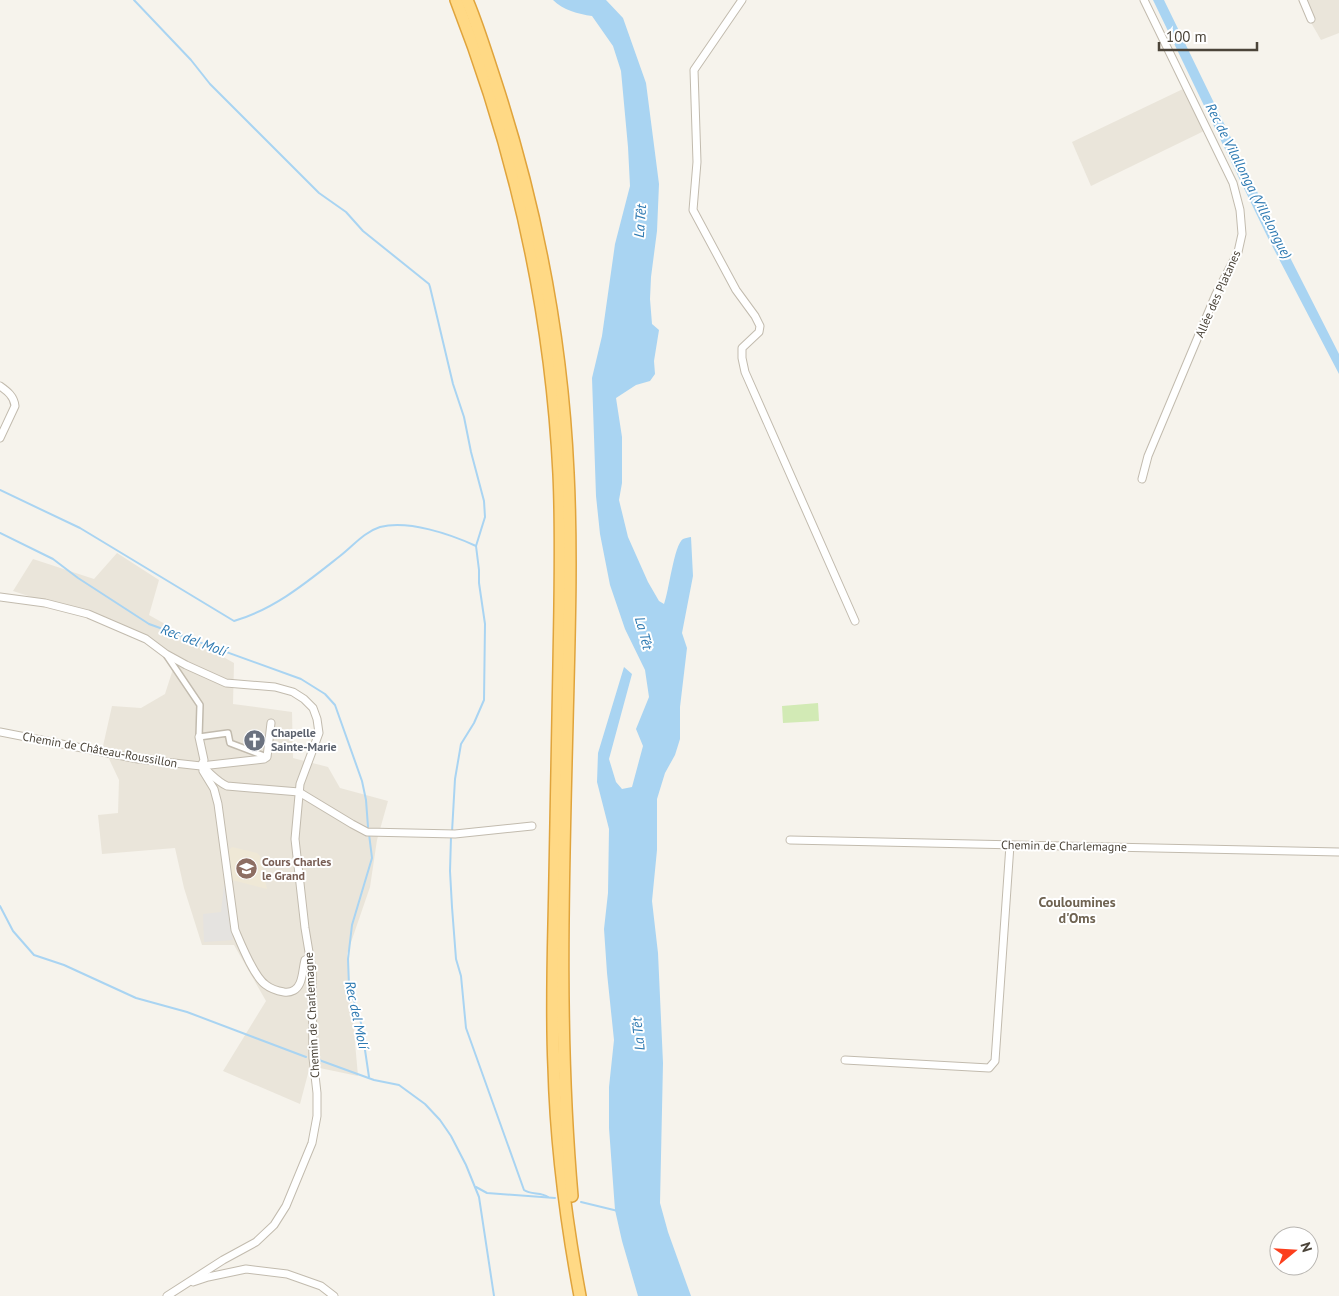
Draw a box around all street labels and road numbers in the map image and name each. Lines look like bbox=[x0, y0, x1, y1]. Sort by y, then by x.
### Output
street label: Allée des Platanes bbox=[1192, 248, 1244, 340]
street label: Chemin de Château-Roussillon bbox=[22, 728, 179, 771]
street label: Chemin de Charlemagne bbox=[1001, 837, 1127, 854]
street label: Chemin de Charlemagne bbox=[301, 952, 322, 1078]

